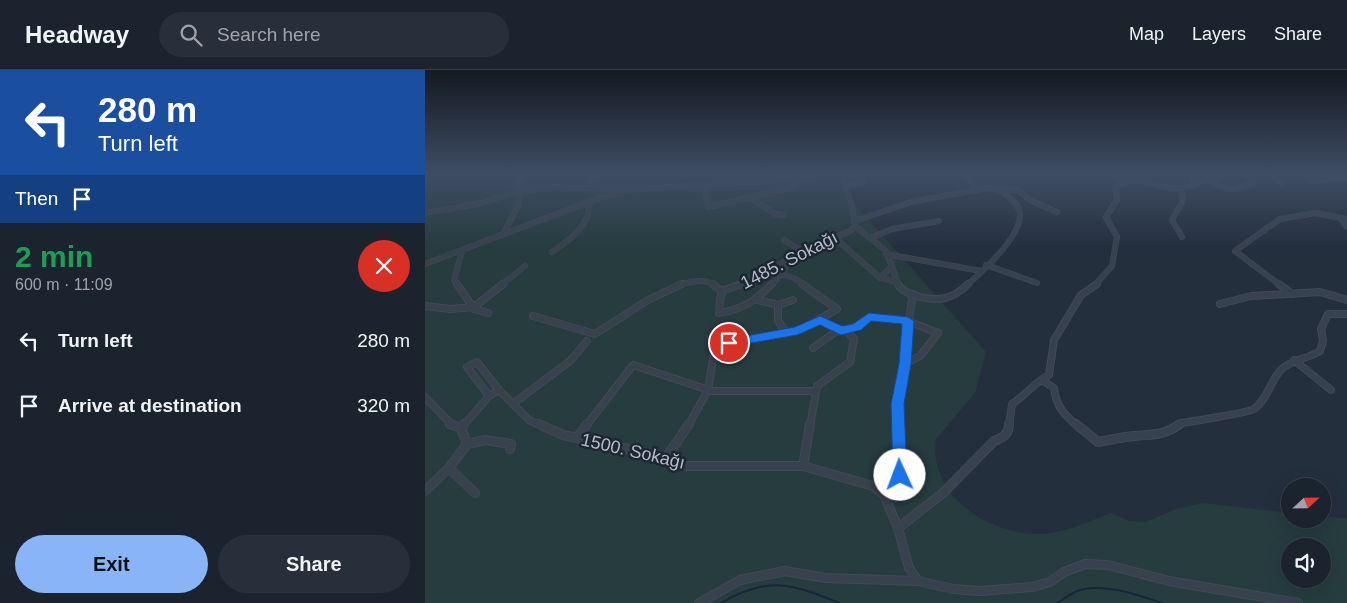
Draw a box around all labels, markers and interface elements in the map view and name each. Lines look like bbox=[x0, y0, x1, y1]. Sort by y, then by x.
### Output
search box bbox=[159, 12, 509, 57]
text: Headway bbox=[25, 21, 129, 48]
icon: search bbox=[177, 21, 205, 49]
text: Search here bbox=[217, 24, 321, 45]
text: Map bbox=[1129, 24, 1164, 44]
text: Layers bbox=[1192, 24, 1246, 44]
text: Share bbox=[1274, 24, 1322, 44]
icon: left bbox=[15, 90, 80, 155]
text: 280 m bbox=[98, 90, 197, 129]
text: Turn left bbox=[98, 131, 178, 156]
icon: arrive bbox=[68, 185, 96, 213]
text: Then bbox=[15, 188, 58, 209]
street label: 1485. Sokağı bbox=[737, 227, 841, 293]
text: 2 min bbox=[15, 240, 93, 273]
button: close bbox=[358, 240, 410, 292]
text: 600 m · 11:09 bbox=[15, 276, 113, 293]
pin bbox=[708, 322, 750, 364]
icon: left bbox=[15, 327, 43, 355]
icon: arrive bbox=[715, 329, 743, 357]
text: Turn left bbox=[58, 330, 133, 351]
text: 280 m bbox=[357, 330, 410, 351]
icon: arrive bbox=[15, 392, 43, 420]
text: Arrive at destination bbox=[58, 395, 242, 416]
text: 320 m bbox=[357, 395, 410, 416]
street label: 1500. Sokağı bbox=[579, 429, 687, 473]
position arrow bbox=[873, 448, 925, 500]
north arrow bbox=[1281, 478, 1331, 528]
map controls bbox=[1281, 478, 1331, 588]
button: Exit bbox=[15, 535, 208, 593]
button: Share bbox=[218, 535, 410, 593]
button: sound bbox=[1281, 538, 1331, 588]

